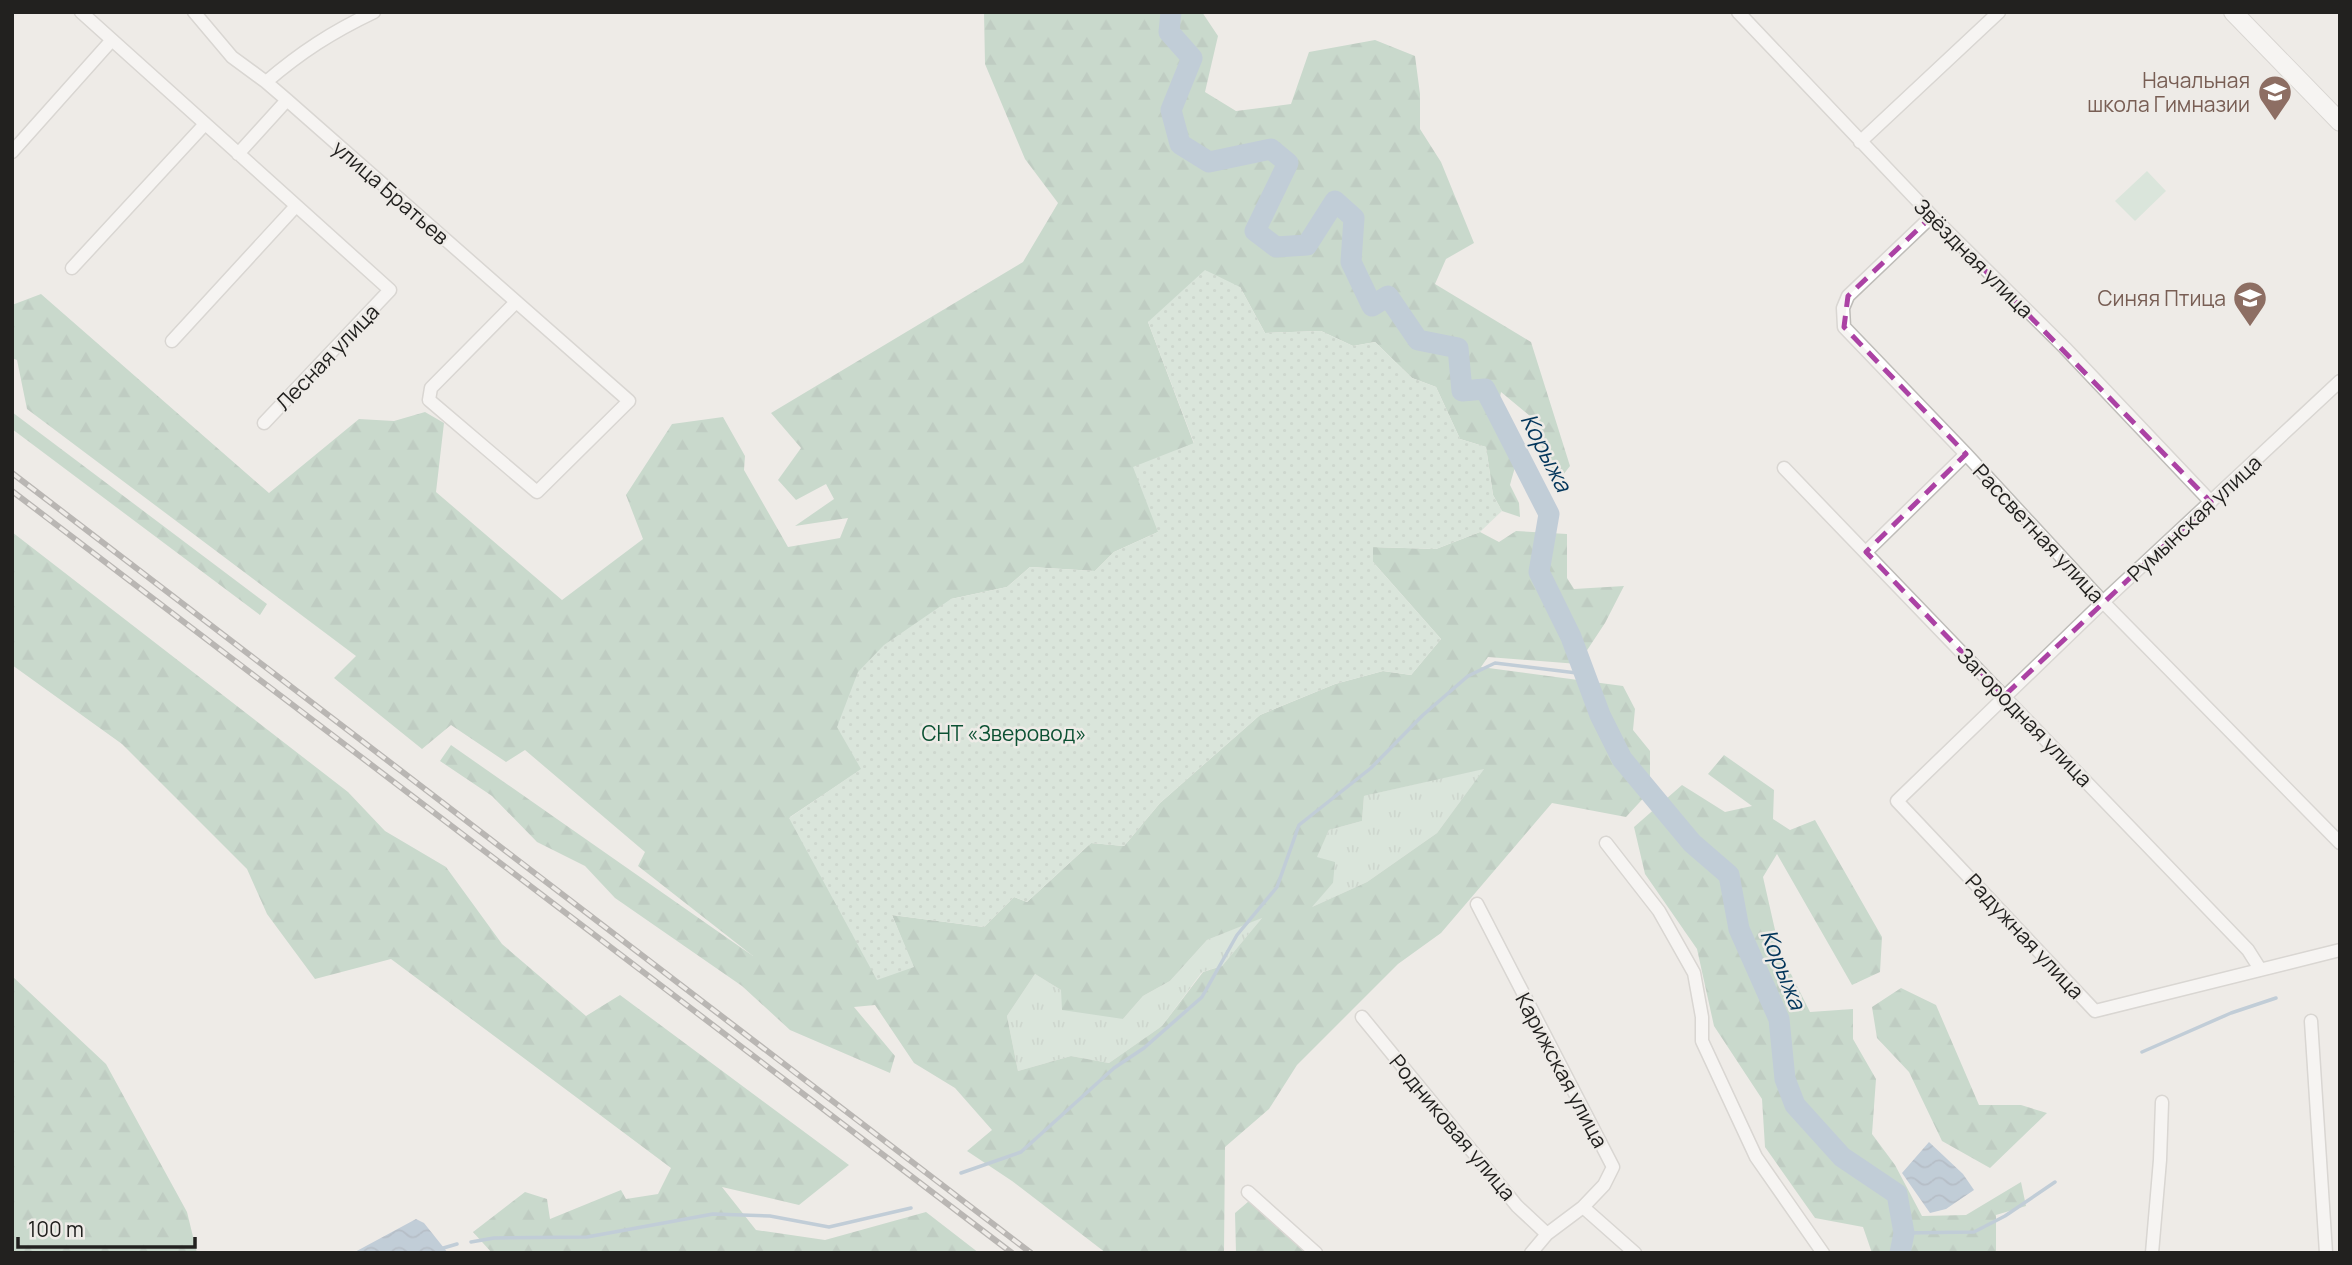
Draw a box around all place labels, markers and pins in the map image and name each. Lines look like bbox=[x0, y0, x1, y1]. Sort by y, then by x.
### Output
place label: Начальная школа Гимназии bbox=[2087, 66, 2250, 118]
school or university icon: Начальная школа Гимназии bbox=[2256, 73, 2294, 122]
school or university icon: Синяя Птица bbox=[2231, 279, 2269, 328]
place label: Синяя Птица bbox=[2097, 284, 2226, 312]

